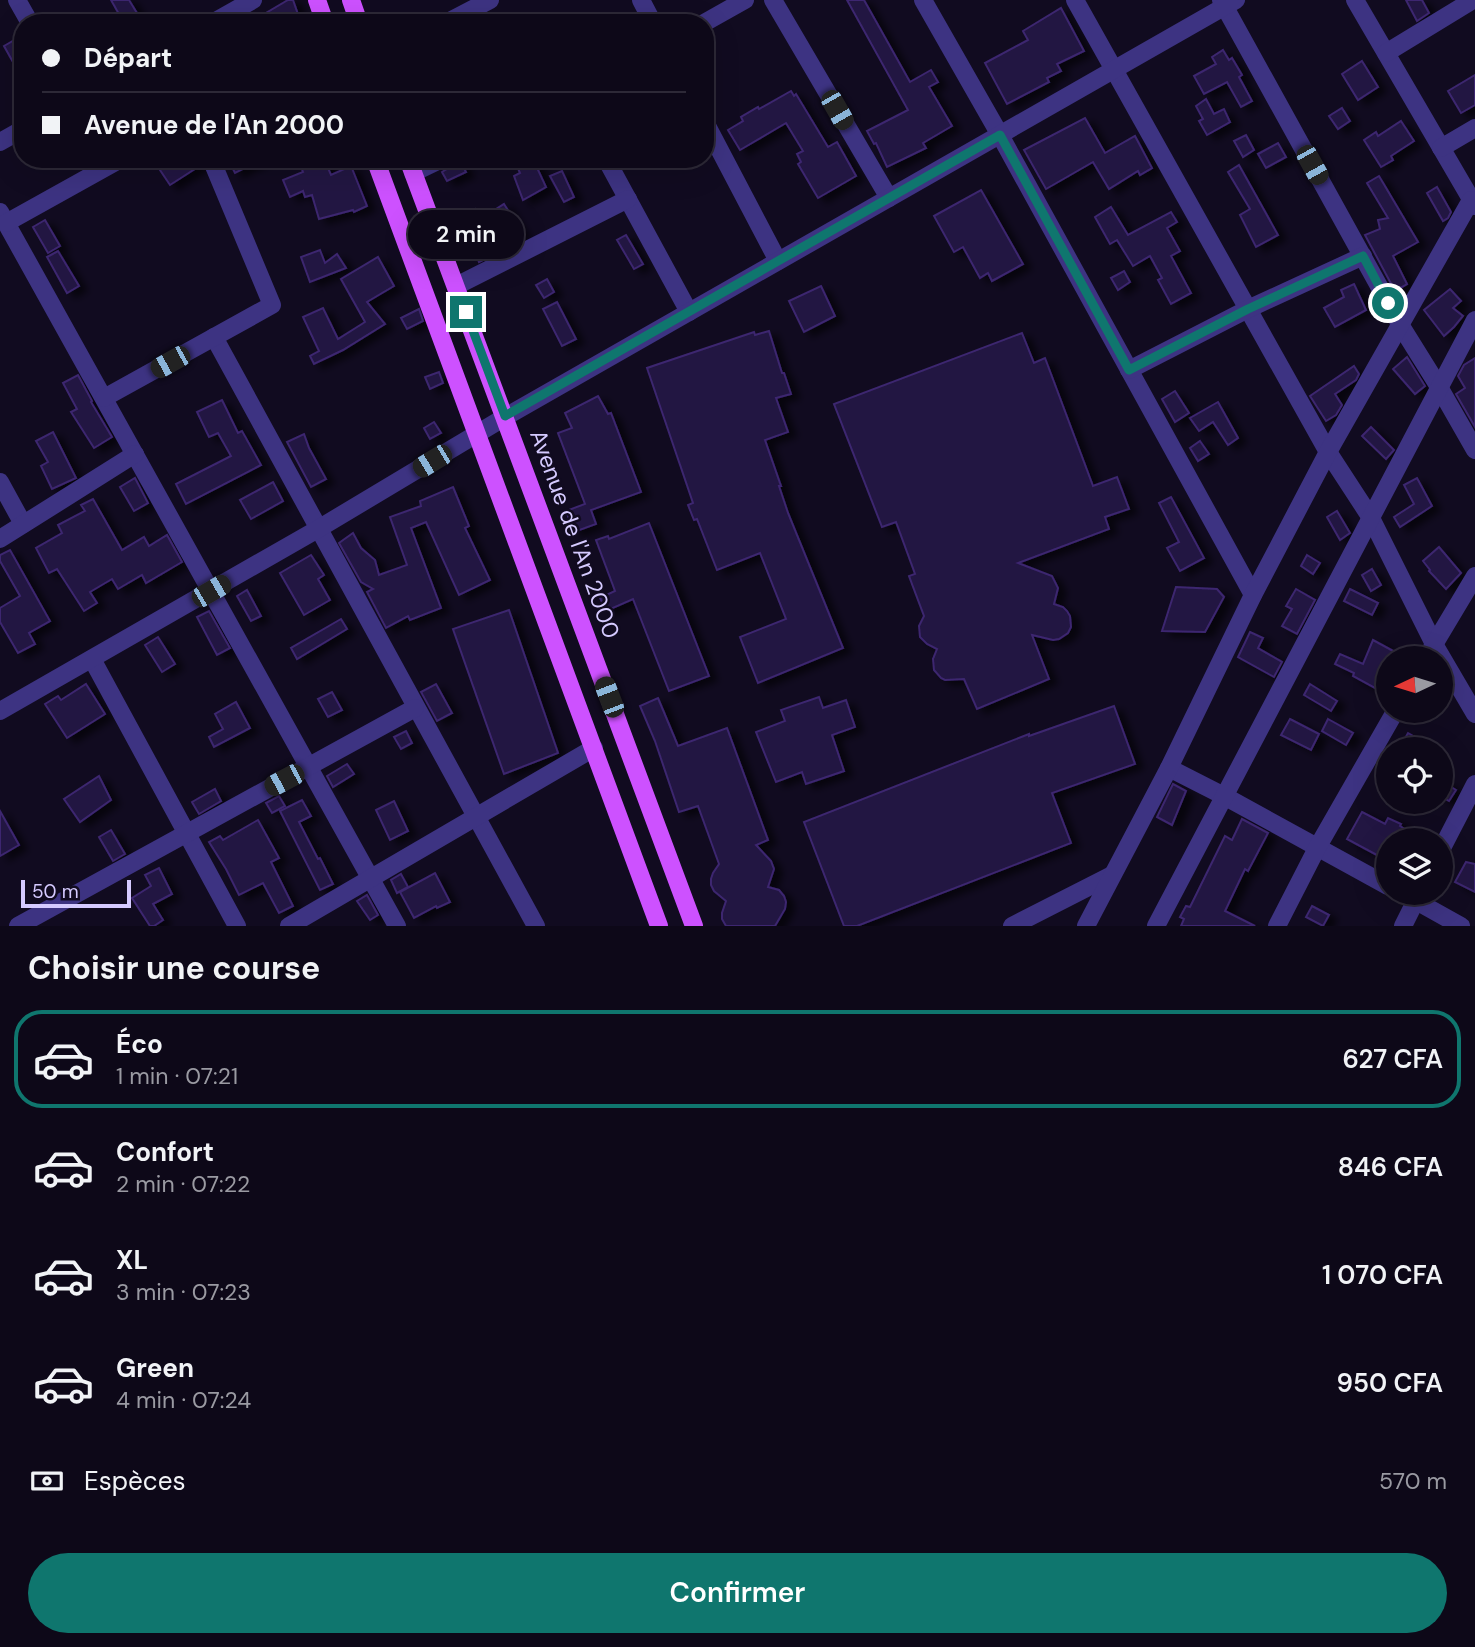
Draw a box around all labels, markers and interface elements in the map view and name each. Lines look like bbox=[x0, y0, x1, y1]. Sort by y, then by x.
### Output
text: Départ bbox=[84, 41, 172, 75]
car bbox=[818, 87, 857, 133]
text: Avenue de l'An 2000 bbox=[84, 108, 344, 142]
car bbox=[1293, 142, 1332, 188]
callout: 2 min bbox=[408, 210, 524, 260]
text: 2 min bbox=[436, 219, 496, 249]
route start bbox=[1372, 287, 1404, 319]
route end bbox=[450, 296, 482, 328]
car bbox=[147, 343, 194, 381]
street label: Avenue de l'An 2000 bbox=[523, 425, 627, 643]
car bbox=[409, 441, 456, 481]
car bbox=[188, 571, 235, 611]
north arrow bbox=[1376, 646, 1452, 723]
map controls bbox=[1376, 646, 1453, 905]
car bbox=[592, 674, 627, 720]
button: locate bbox=[1376, 737, 1453, 814]
car bbox=[261, 761, 308, 799]
button: layers bbox=[1376, 828, 1453, 905]
scale bar bbox=[21, 877, 131, 909]
text: 50 m bbox=[32, 879, 79, 904]
text: Choisir une course bbox=[28, 947, 320, 989]
text: Éco bbox=[116, 1027, 163, 1061]
icon: car bbox=[32, 1028, 95, 1091]
text: 627 CFA bbox=[1342, 1042, 1443, 1076]
text: 1 min · 07:21 bbox=[116, 1061, 238, 1091]
text: Confort bbox=[116, 1135, 214, 1169]
icon: car bbox=[32, 1136, 95, 1199]
text: 846 CFA bbox=[1338, 1150, 1443, 1184]
text: 2 min · 07:22 bbox=[116, 1169, 250, 1199]
text: XL bbox=[116, 1243, 148, 1277]
icon: car bbox=[32, 1244, 95, 1307]
text: 1 070 CFA bbox=[1322, 1258, 1443, 1292]
text: 3 min · 07:23 bbox=[116, 1277, 251, 1307]
text: Green bbox=[116, 1351, 194, 1385]
icon: car bbox=[32, 1352, 95, 1415]
text: 950 CFA bbox=[1336, 1366, 1443, 1400]
text: 4 min · 07:24 bbox=[116, 1385, 251, 1415]
icon: cash bbox=[28, 1462, 66, 1500]
text: Espèces bbox=[84, 1464, 185, 1498]
text: 570 m bbox=[1379, 1466, 1447, 1496]
button: Confirmer bbox=[28, 1553, 1447, 1633]

